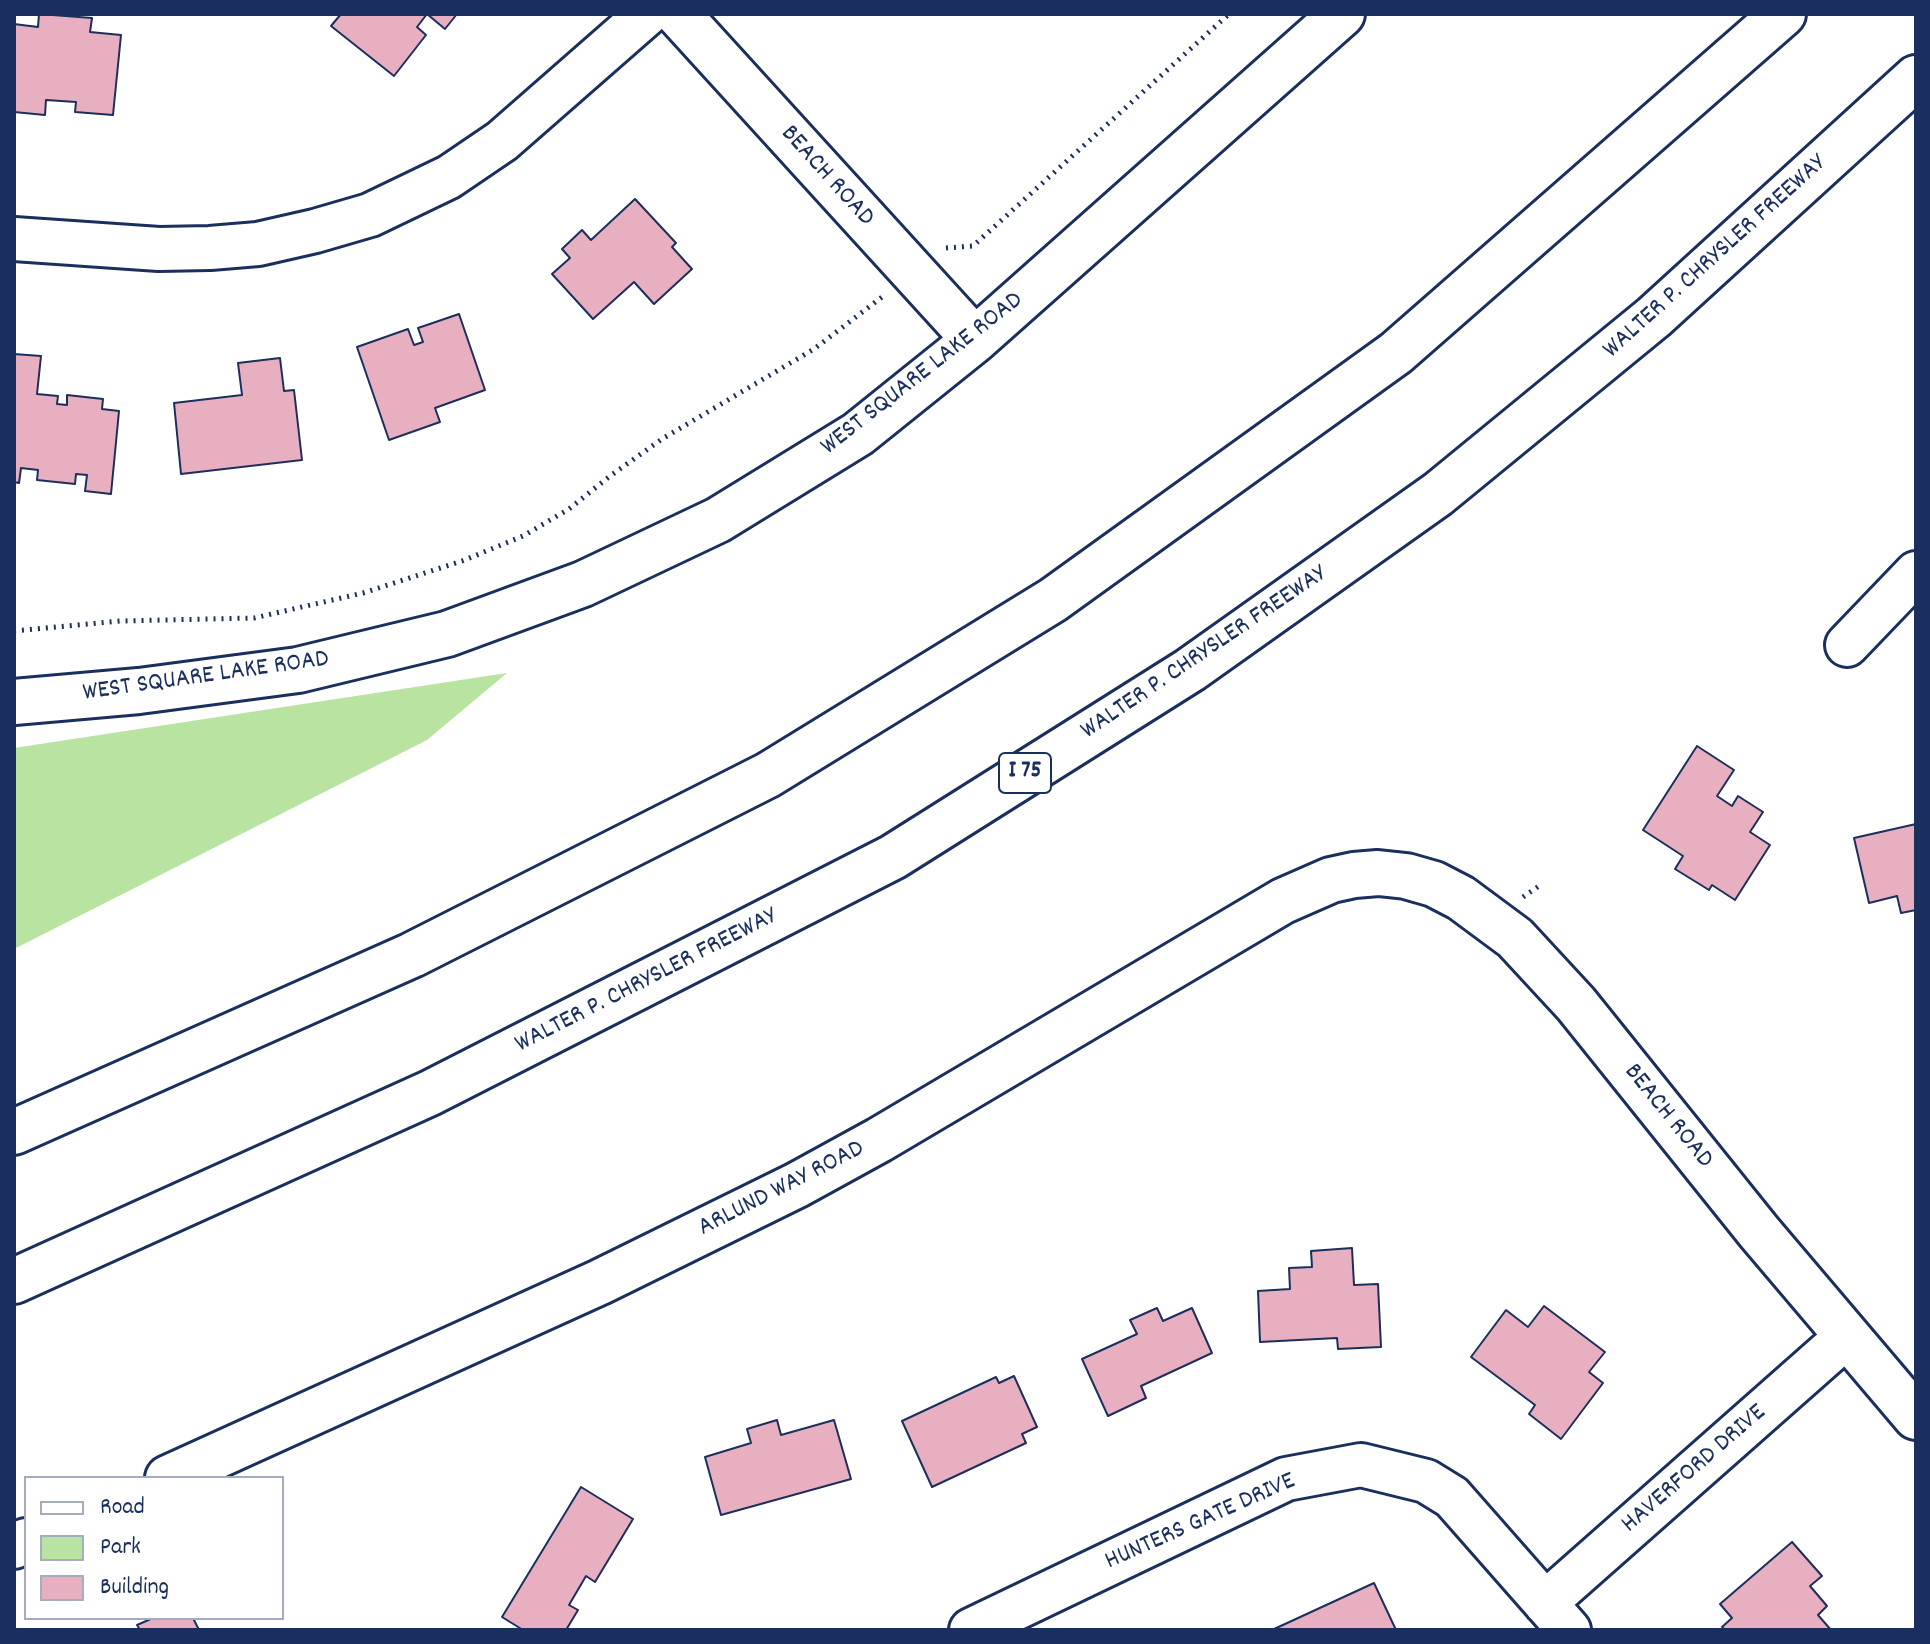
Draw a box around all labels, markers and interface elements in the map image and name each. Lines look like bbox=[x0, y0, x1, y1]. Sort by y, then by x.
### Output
street label: BEACH ROAD bbox=[772, 120, 880, 234]
street label: WALTER P. CHRYSLER FREEWAY bbox=[1598, 149, 1834, 367]
street label: WEST SQUARE LAKE ROAD bbox=[816, 286, 1030, 464]
street label: WALTER P. CHRYSLER FREEWAY bbox=[1076, 560, 1334, 748]
street label: WEST SQUARE LAKE ROAD bbox=[81, 645, 331, 711]
road number: I 75 bbox=[999, 753, 1051, 793]
street label: WALTER P. CHRYSLER FREEWAY bbox=[511, 902, 783, 1062]
street label: BEACH ROAD bbox=[1615, 1058, 1719, 1176]
street label: ARLUND WAY ROAD bbox=[694, 1135, 870, 1245]
street label: HAVERFORD DRIVE bbox=[1616, 1399, 1774, 1541]
street label: HUNTERS GATE DRIVE bbox=[1101, 1467, 1301, 1579]
legend bbox=[24, 1476, 284, 1620]
text: Road bbox=[100, 1491, 145, 1525]
text: Park bbox=[100, 1531, 141, 1565]
text: Building bbox=[100, 1571, 169, 1605]

